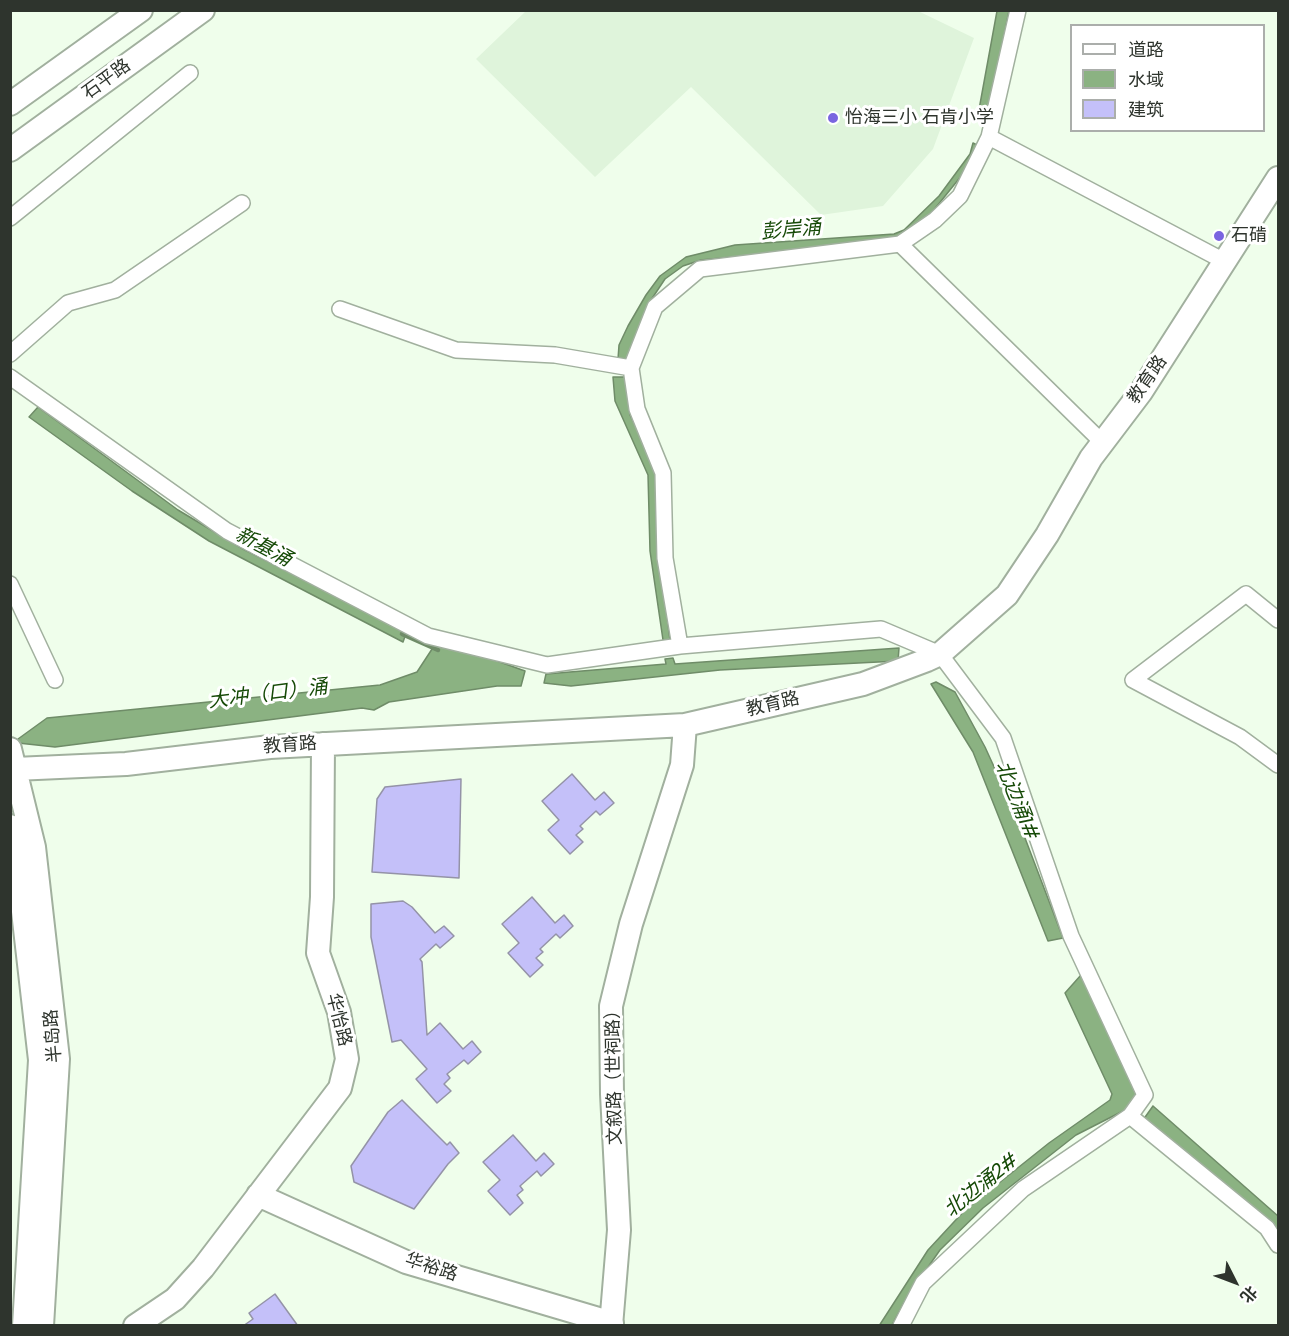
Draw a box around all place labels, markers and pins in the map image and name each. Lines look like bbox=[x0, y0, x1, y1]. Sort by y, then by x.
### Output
place label: 怡海三小 石肯小学 bbox=[845, 107, 994, 129]
marker: 怡海三小 石肯小学 bbox=[826, 111, 840, 125]
place label: 石𬒔 bbox=[1231, 225, 1267, 247]
marker: 石𬒔 bbox=[1212, 229, 1226, 243]

